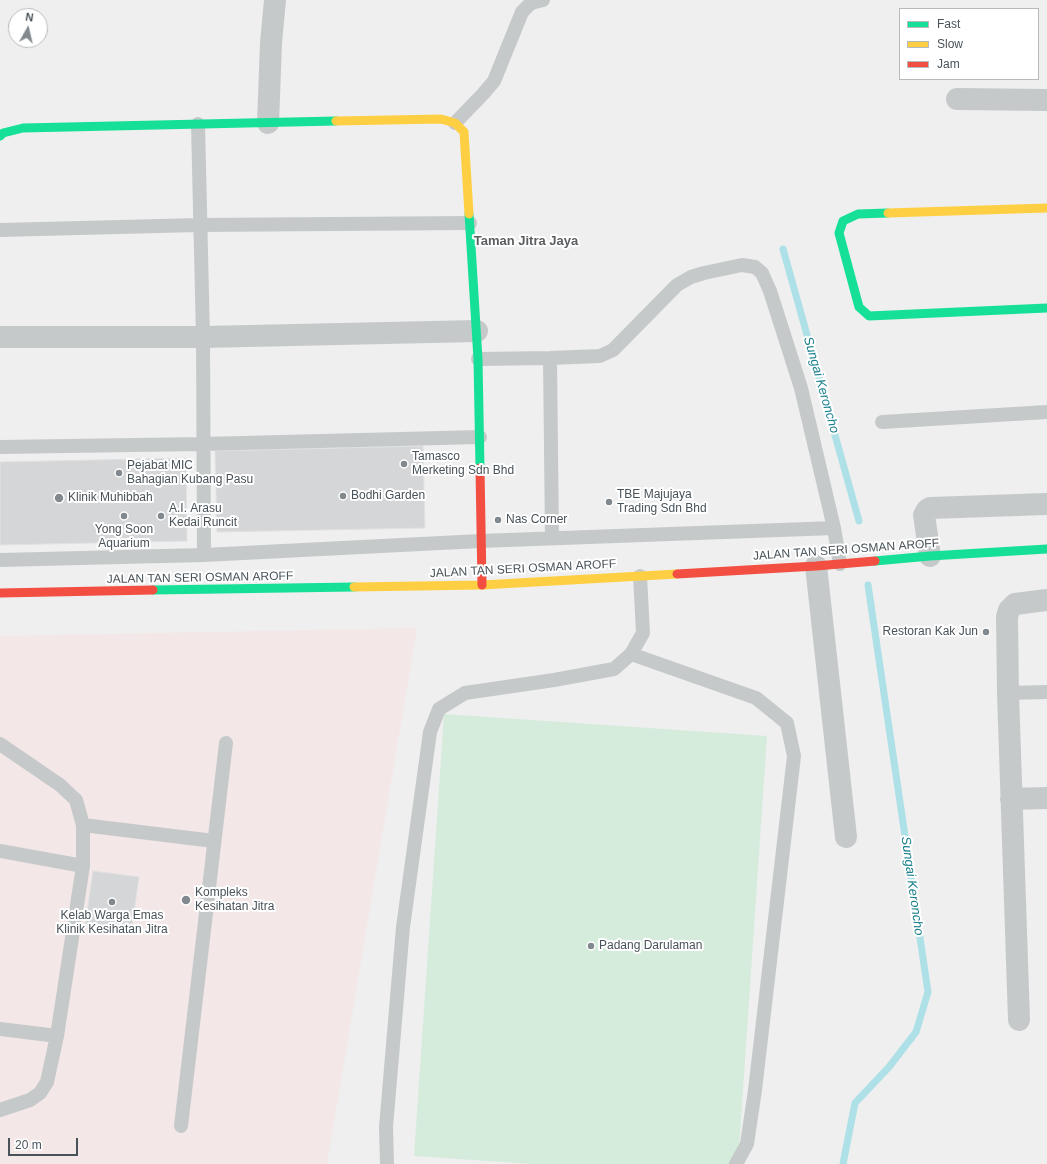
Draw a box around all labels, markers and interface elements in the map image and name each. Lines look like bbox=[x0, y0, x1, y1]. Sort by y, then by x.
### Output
north arrow bbox=[8, 8, 48, 48]
legend bbox=[899, 8, 1039, 80]
text: N bbox=[25, 11, 34, 24]
text: Fast bbox=[937, 17, 960, 31]
text: Slow bbox=[937, 37, 963, 51]
text: Jam bbox=[937, 57, 960, 71]
district label: Taman Jitra Jaya bbox=[474, 233, 578, 249]
water label: Sungai Keroncho bbox=[800, 335, 842, 435]
place label: Tamasco Merketing Sdn Bhd bbox=[412, 450, 514, 478]
place label: Pejabat MIC Bahagian Kubang Pasu bbox=[127, 459, 253, 487]
marker: Tamasco Merketing Sdn Bhd bbox=[399, 459, 409, 469]
marker: Pejabat MIC Bahagian Kubang Pasu bbox=[114, 468, 124, 478]
place label: TBE Majujaya Trading Sdn Bhd bbox=[617, 488, 707, 516]
place label: Bodhi Garden bbox=[351, 489, 425, 503]
place label: Klinik Muhibbah bbox=[68, 491, 153, 505]
marker: Bodhi Garden bbox=[338, 491, 348, 501]
marker: Klinik Muhibbah bbox=[53, 492, 65, 504]
marker: TBE Majujaya Trading Sdn Bhd bbox=[604, 497, 614, 507]
place label: A.I. Arasu Kedai Runcit bbox=[169, 502, 237, 530]
marker: Yong Soon Aquarium bbox=[119, 511, 129, 521]
marker: A.I. Arasu Kedai Runcit bbox=[156, 511, 166, 521]
place label: Nas Corner bbox=[506, 513, 567, 527]
marker: Nas Corner bbox=[493, 515, 503, 525]
place label: Yong Soon Aquarium bbox=[95, 523, 153, 551]
street label: JALAN TAN SERI OSMAN AROFF bbox=[752, 536, 940, 564]
street label: JALAN TAN SERI OSMAN AROFF bbox=[430, 557, 616, 581]
street label: JALAN TAN SERI OSMAN AROFF bbox=[107, 569, 293, 587]
place label: Restoran Kak Jun bbox=[883, 625, 978, 639]
marker: Restoran Kak Jun bbox=[981, 627, 991, 637]
water label: Sungai Keroncho bbox=[897, 836, 927, 936]
place label: Kompleks Kesihatan Jitra bbox=[195, 886, 274, 914]
marker: Kompleks Kesihatan Jitra bbox=[180, 894, 192, 906]
marker: Kelab Warga Emas Klinik Kesihatan Jitra bbox=[107, 897, 117, 907]
place label: Kelab Warga Emas Klinik Kesihatan Jitra bbox=[56, 909, 168, 937]
place label: Padang Darulaman bbox=[599, 939, 702, 953]
marker: Padang Darulaman bbox=[586, 941, 596, 951]
scale bar bbox=[10, 1130, 80, 1156]
text: 20 m bbox=[15, 1138, 42, 1152]

